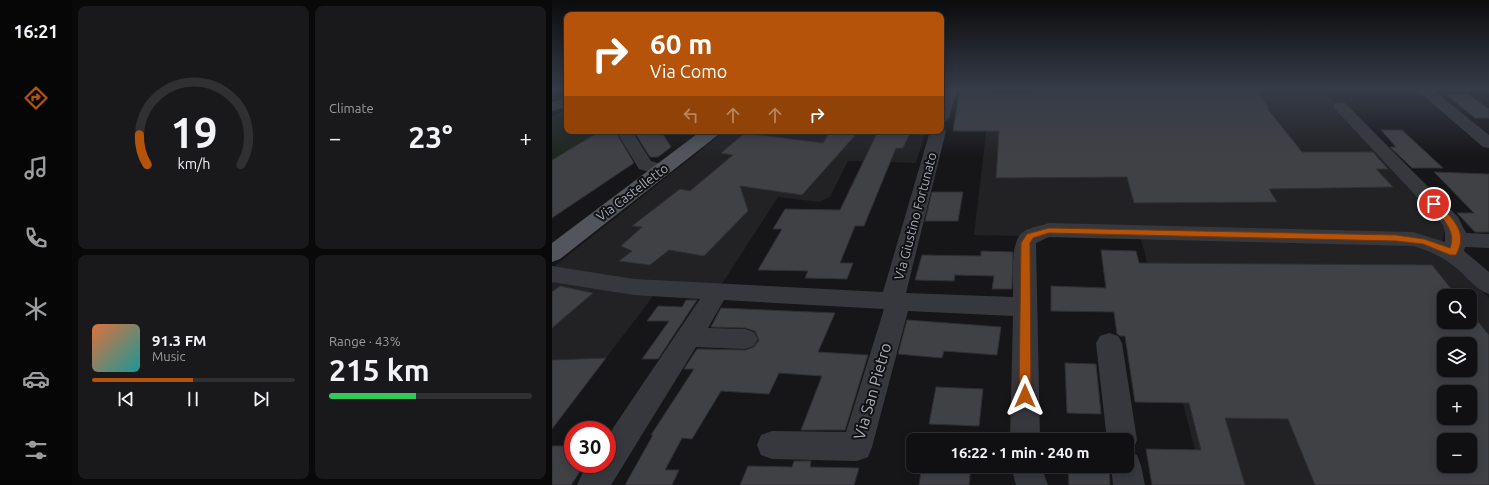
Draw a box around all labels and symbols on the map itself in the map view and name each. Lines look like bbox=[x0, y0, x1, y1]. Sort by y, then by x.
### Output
street label: Via Giustino Fortunato bbox=[891, 151, 939, 281]
street label: Via Castelletto bbox=[594, 161, 670, 223]
pin bbox=[1417, 187, 1451, 221]
street label: Via San Pietro bbox=[850, 341, 894, 441]
position arrow bbox=[1004, 375, 1046, 417]
speed limit sign: 30 bbox=[564, 421, 616, 473]

